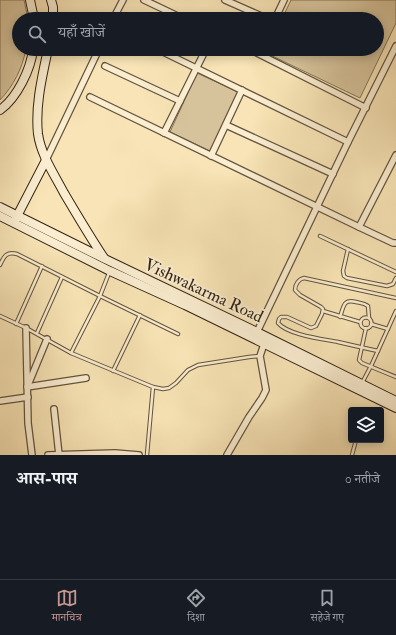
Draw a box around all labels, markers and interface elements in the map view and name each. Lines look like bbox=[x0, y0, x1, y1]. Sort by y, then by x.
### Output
search box bbox=[12, 12, 384, 56]
icon: search bbox=[26, 23, 48, 45]
text: यहाँ खोजें bbox=[58, 23, 105, 42]
street label: Vishwakarma Road bbox=[141, 254, 267, 327]
map controls bbox=[348, 407, 384, 443]
button: layers bbox=[348, 407, 384, 443]
text: आस-पास bbox=[16, 468, 77, 489]
text: 0 नतीजे bbox=[345, 471, 380, 487]
tab: मानचित्र bbox=[52, 587, 82, 628]
tab: दिशा bbox=[185, 587, 207, 628]
tab: सहेजे गए bbox=[311, 587, 344, 628]

